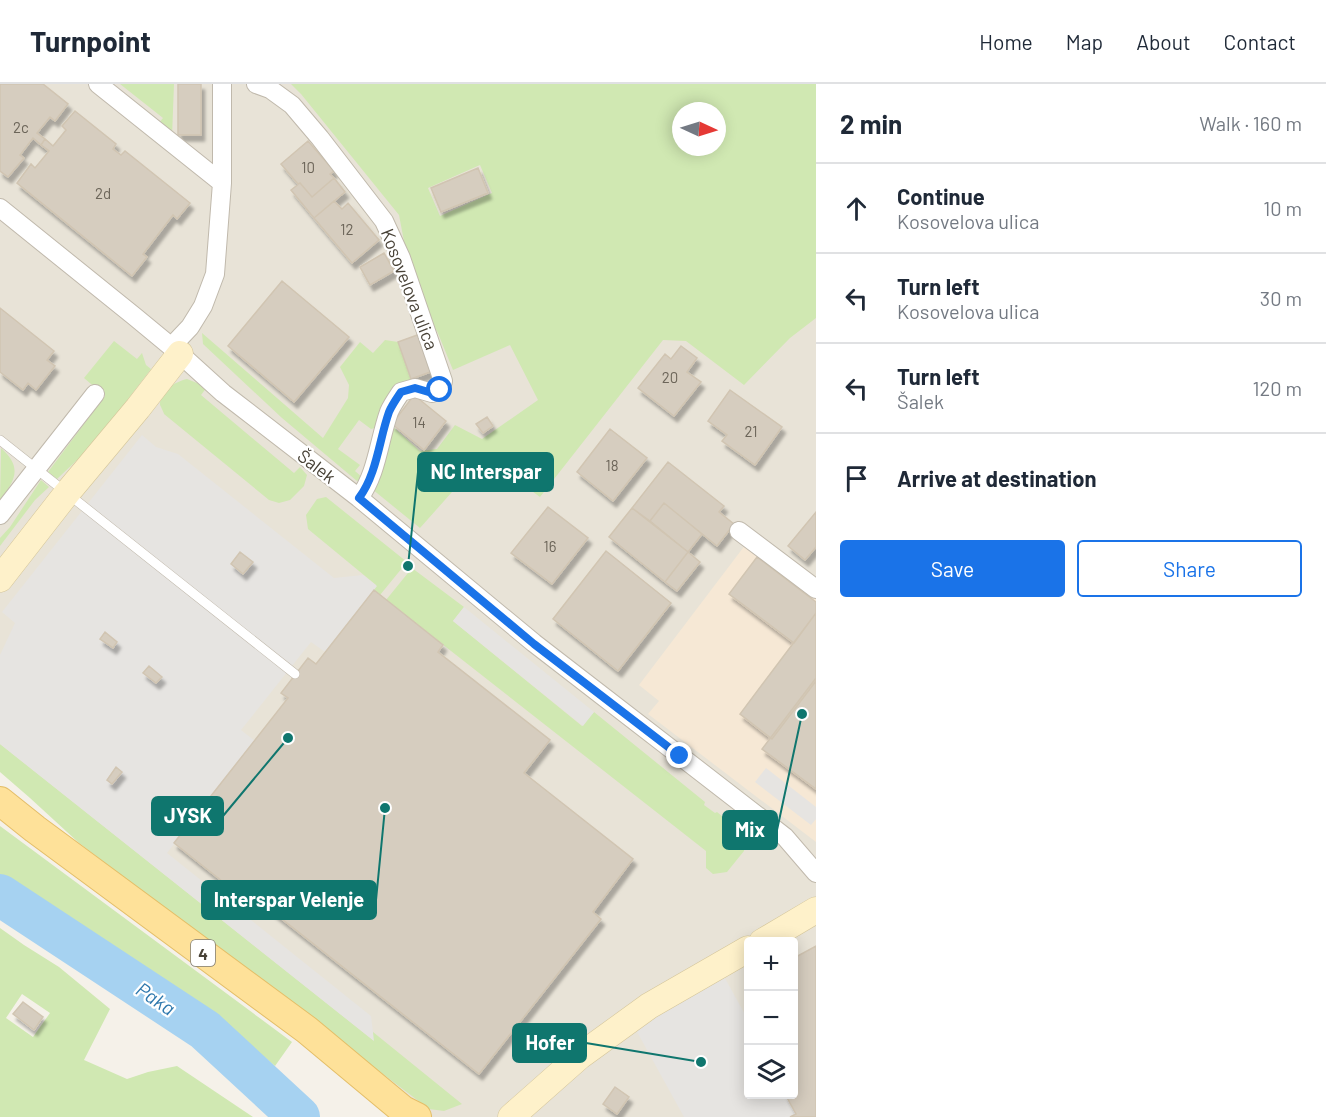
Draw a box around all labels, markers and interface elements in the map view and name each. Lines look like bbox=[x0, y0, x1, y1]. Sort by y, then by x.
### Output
text: Turnpoint bbox=[30, 24, 151, 58]
text: Home bbox=[979, 29, 1033, 54]
text: Map bbox=[1066, 29, 1103, 54]
text: About bbox=[1136, 29, 1191, 54]
text: Contact bbox=[1224, 29, 1296, 54]
north arrow bbox=[672, 102, 726, 156]
text: 2 min bbox=[840, 108, 902, 139]
text: Walk · 160 m bbox=[1199, 111, 1302, 135]
house number: 2c bbox=[13, 118, 29, 136]
house number: 10 bbox=[301, 158, 315, 176]
text: Continue bbox=[897, 183, 985, 209]
house number: 2d bbox=[95, 184, 111, 202]
icon: ahead bbox=[840, 192, 873, 225]
text: 10 m bbox=[1263, 196, 1302, 220]
text: Kosovelova ulica bbox=[897, 209, 1039, 233]
house number: 12 bbox=[340, 220, 354, 238]
street label: Kosovelova ulica bbox=[377, 225, 443, 353]
text: Turn left bbox=[897, 273, 980, 299]
icon: left bbox=[840, 282, 873, 315]
text: 30 m bbox=[1260, 286, 1302, 310]
text: Kosovelova ulica bbox=[897, 299, 1039, 323]
text: Turn left bbox=[897, 363, 980, 389]
house number: 20 bbox=[662, 368, 678, 386]
icon: left bbox=[840, 372, 873, 405]
route start bbox=[426, 376, 452, 402]
text: 120 m bbox=[1252, 376, 1302, 400]
text: Šalek bbox=[897, 389, 944, 413]
house number: 14 bbox=[412, 413, 426, 431]
house number: 21 bbox=[744, 422, 758, 440]
street label: Šalek bbox=[294, 444, 340, 488]
callout: NC Interspar bbox=[418, 453, 553, 491]
house number: 18 bbox=[605, 456, 619, 474]
text: NC Interspar bbox=[430, 459, 542, 483]
icon: arrive bbox=[840, 462, 873, 495]
text: Arrive at destination bbox=[897, 465, 1096, 491]
house number: 16 bbox=[544, 537, 556, 555]
button: Save bbox=[840, 540, 1065, 597]
button: Share bbox=[1077, 540, 1302, 597]
route end bbox=[666, 742, 692, 768]
callout: JYSK bbox=[152, 797, 223, 835]
text: JYSK bbox=[164, 803, 212, 827]
callout: Mix bbox=[723, 811, 777, 849]
text: Mix bbox=[735, 817, 765, 841]
callout: Interspar Velenje bbox=[202, 881, 376, 919]
text: Interspar Velenje bbox=[214, 887, 364, 911]
map controls bbox=[744, 937, 798, 1099]
button: + bbox=[744, 937, 798, 991]
road number: 4 bbox=[191, 940, 215, 966]
water label: Paka bbox=[132, 976, 180, 1020]
button: − bbox=[744, 991, 798, 1045]
callout: Hofer bbox=[513, 1024, 586, 1062]
text: Hofer bbox=[525, 1030, 575, 1054]
button: layers bbox=[744, 1045, 798, 1099]

